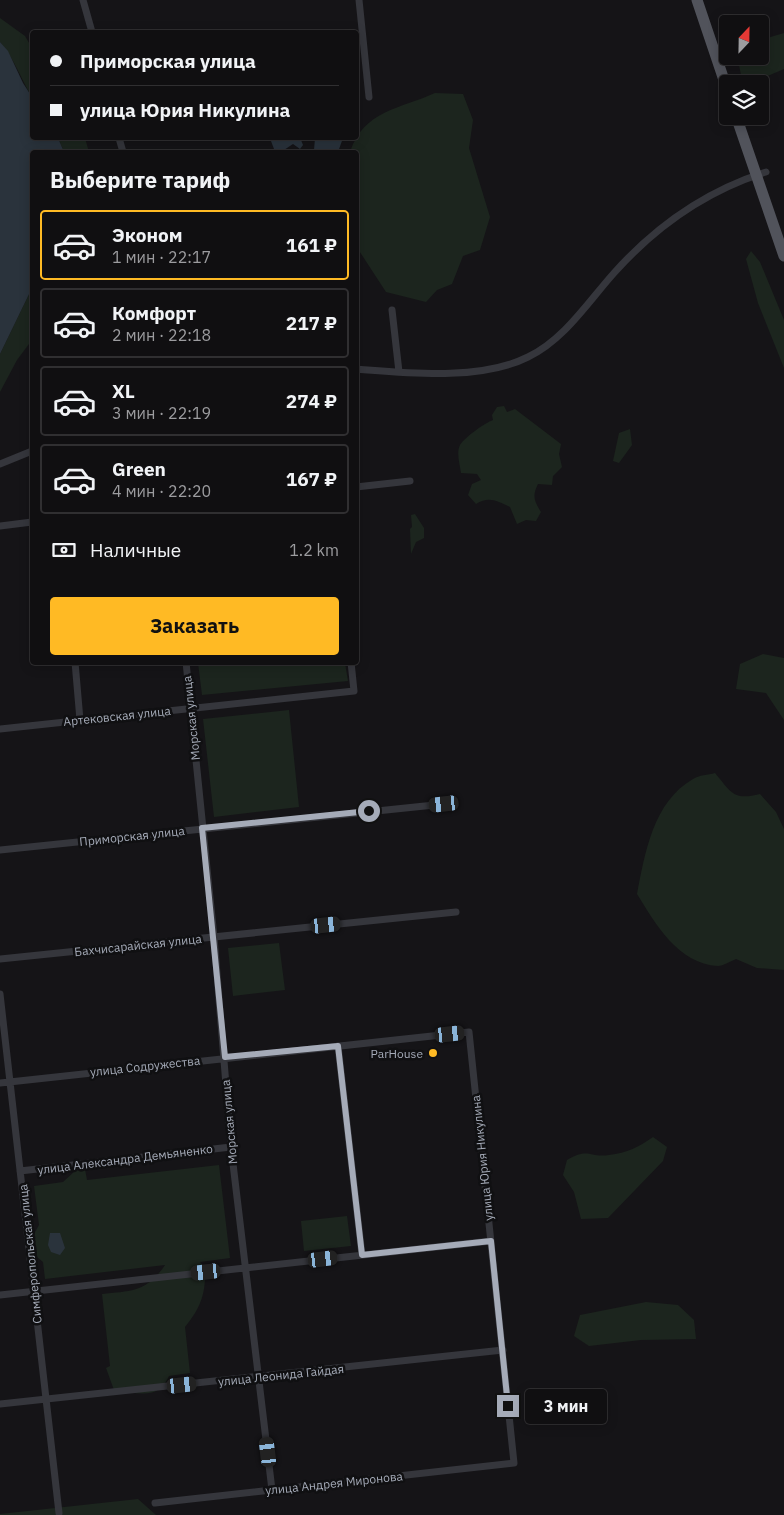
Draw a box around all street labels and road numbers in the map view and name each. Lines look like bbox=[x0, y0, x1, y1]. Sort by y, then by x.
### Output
street label: Морская улица bbox=[179, 674, 203, 761]
street label: Артековская улица bbox=[63, 703, 172, 729]
street label: Приморская улица bbox=[79, 823, 186, 849]
street label: Бахчисарайская улица bbox=[74, 931, 203, 959]
street label: улица Содружества bbox=[89, 1053, 201, 1079]
street label: Морская улица bbox=[218, 1078, 240, 1165]
street label: улица Юрия Никулина bbox=[468, 1094, 496, 1221]
street label: улица Александра Демьяненко bbox=[36, 1141, 214, 1177]
street label: Симферопольская улица bbox=[15, 1183, 45, 1324]
street label: улица Леонида Гайдая bbox=[217, 1361, 345, 1389]
street label: улица Андрея Миронова bbox=[265, 1468, 404, 1498]

